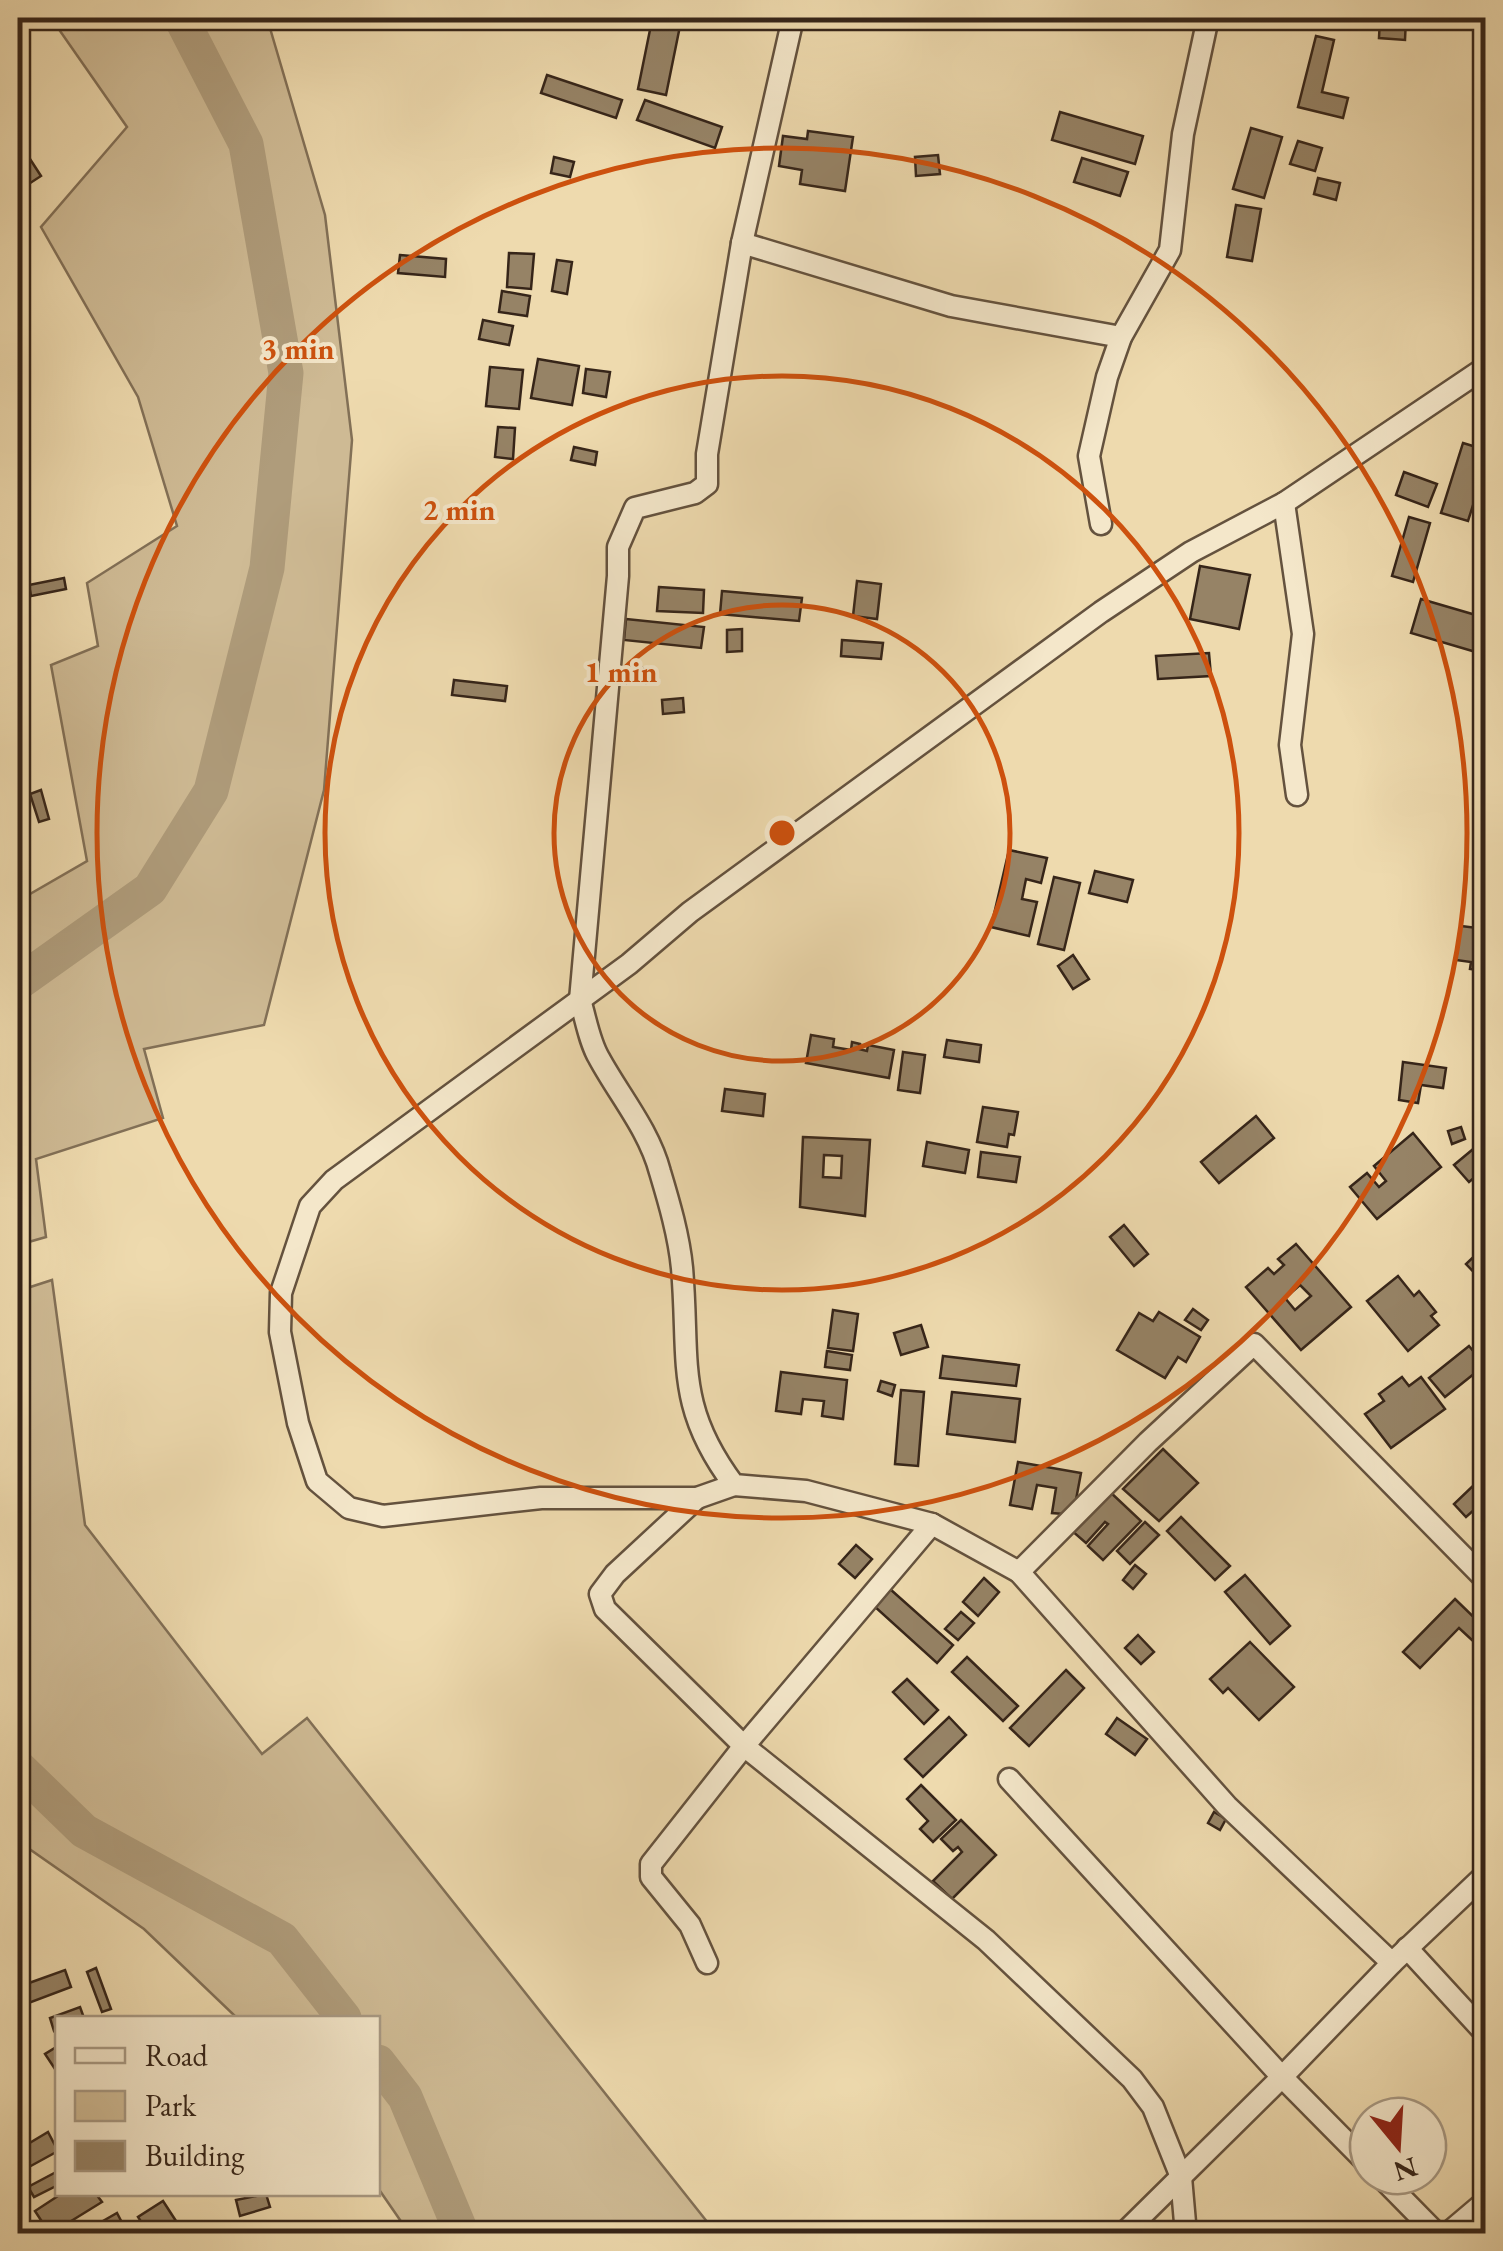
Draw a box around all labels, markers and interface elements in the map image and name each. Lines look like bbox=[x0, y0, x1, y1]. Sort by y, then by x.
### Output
text: 3 min bbox=[261, 329, 335, 368]
text: 2 min bbox=[422, 490, 496, 529]
text: 1 min bbox=[584, 652, 658, 691]
centre of rings bbox=[764, 815, 800, 851]
legend bbox=[55, 2016, 380, 2196]
text: Road bbox=[145, 2036, 209, 2075]
text: Park bbox=[145, 2086, 197, 2125]
north arrow bbox=[1348, 2096, 1448, 2196]
text: Building bbox=[145, 2136, 245, 2175]
text: N bbox=[1389, 2149, 1422, 2191]

